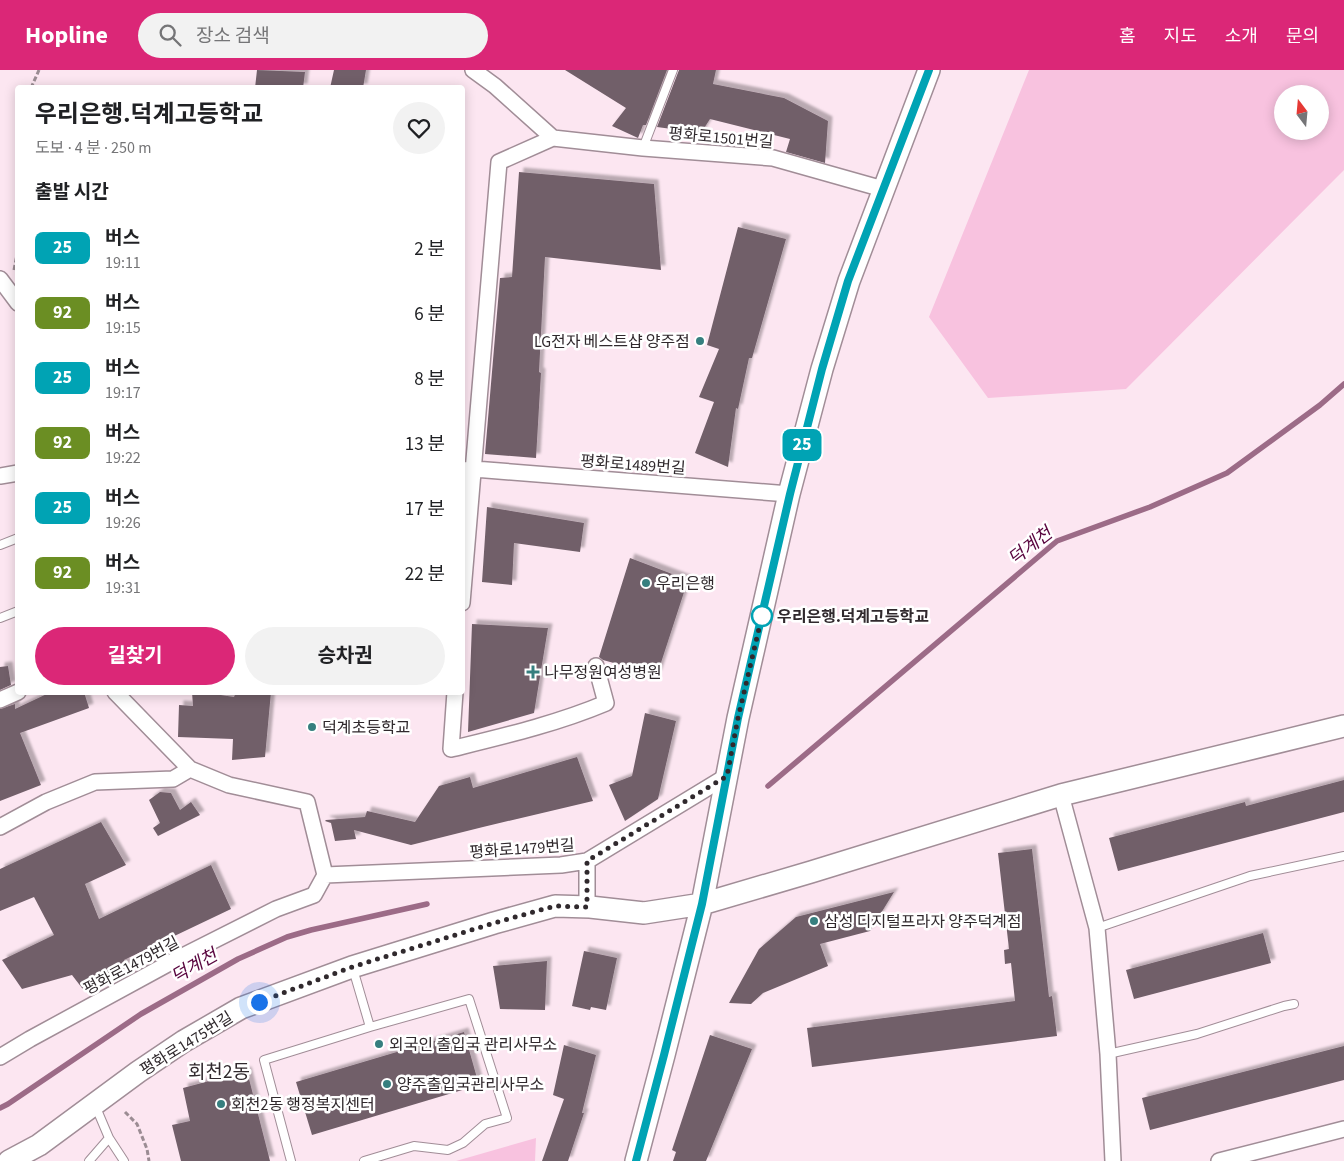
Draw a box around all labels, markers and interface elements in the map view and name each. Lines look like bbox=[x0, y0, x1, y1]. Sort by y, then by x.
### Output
search box bbox=[138, 13, 488, 58]
text: Hopline bbox=[25, 18, 108, 53]
icon: search bbox=[156, 21, 184, 49]
text: 장소 검색 bbox=[196, 23, 270, 50]
text: 홈 bbox=[1119, 24, 1136, 49]
text: 지도 bbox=[1164, 24, 1197, 49]
text: 소개 bbox=[1225, 24, 1258, 49]
text: 문의 bbox=[1286, 24, 1319, 49]
north arrow bbox=[1274, 85, 1329, 140]
map controls bbox=[1274, 85, 1329, 140]
text: 우리은행.덕계고등학교 bbox=[35, 97, 263, 132]
button: heart bbox=[393, 102, 445, 154]
street label: 평화로1501번길 bbox=[667, 122, 774, 154]
text: 도보 · 4 분 · 250 m bbox=[35, 137, 151, 159]
text: 출발 시간 bbox=[35, 179, 109, 206]
text: 버스 bbox=[105, 225, 140, 252]
text: 25 bbox=[53, 235, 72, 260]
text: 2 분 bbox=[414, 236, 445, 263]
text: 19:11 bbox=[105, 252, 141, 274]
text: 버스 bbox=[105, 290, 140, 317]
text: 92 bbox=[53, 300, 72, 325]
text: 6 분 bbox=[414, 301, 445, 328]
text: 19:15 bbox=[105, 317, 141, 339]
place label: LG전자 베스트샵 양주점 bbox=[534, 331, 690, 353]
marker: LG전자 베스트샵 양주점 bbox=[694, 335, 706, 347]
text: 버스 bbox=[105, 355, 140, 382]
text: 25 bbox=[53, 365, 72, 390]
text: 8 분 bbox=[414, 366, 445, 393]
text: 19:17 bbox=[105, 382, 141, 404]
text: 버스 bbox=[105, 420, 140, 447]
line badge: 25 bbox=[780, 429, 824, 461]
text: 92 bbox=[53, 430, 72, 455]
text: 13 분 bbox=[405, 431, 445, 458]
text: 25 bbox=[792, 432, 812, 457]
text: 19:22 bbox=[105, 447, 141, 469]
street label: 평화로1489번길 bbox=[580, 450, 686, 480]
text: 버스 bbox=[105, 485, 140, 512]
text: 25 bbox=[53, 495, 72, 520]
text: 17 분 bbox=[405, 496, 445, 523]
text: 19:26 bbox=[105, 512, 141, 534]
water label: 덕계천 bbox=[1003, 520, 1059, 572]
text: 버스 bbox=[105, 550, 140, 577]
text: 92 bbox=[53, 560, 72, 585]
text: 22 분 bbox=[405, 561, 445, 588]
place label: 우리은행 bbox=[656, 573, 715, 595]
text: 19:31 bbox=[105, 577, 141, 599]
marker: 우리은행 bbox=[640, 577, 652, 589]
marker: 우리은행.덕계고등학교 bbox=[751, 605, 773, 627]
place label: 우리은행.덕계고등학교 bbox=[777, 606, 929, 628]
button: 길찾기 bbox=[35, 627, 235, 685]
button: 승차권 bbox=[245, 627, 445, 685]
place label: 나무정원여성병원 bbox=[544, 662, 662, 684]
marker: 나무정원여성병원 bbox=[526, 665, 540, 679]
place label: 덕계초등학교 bbox=[322, 717, 410, 739]
marker: 덕계초등학교 bbox=[306, 721, 318, 733]
street label: 평화로1479번길 bbox=[469, 834, 575, 864]
place label: 삼성 디지털프라자 양주덕계점 bbox=[824, 911, 1022, 933]
marker: 삼성 디지털프라자 양주덕계점 bbox=[808, 915, 820, 927]
street label: 평화로1479번길 bbox=[80, 931, 183, 1000]
water label: 덕계천 bbox=[166, 942, 224, 990]
your location bbox=[247, 990, 272, 1015]
street label: 평화로1475번길 bbox=[136, 1007, 237, 1081]
place label: 외국인 출입국 관리사무소 bbox=[389, 1034, 557, 1056]
marker: 외국인 출입국 관리사무소 bbox=[373, 1038, 385, 1050]
district label: 회천2동 bbox=[188, 1059, 250, 1086]
place label: 양주출입국관리사무소 bbox=[397, 1074, 544, 1096]
marker: 양주출입국관리사무소 bbox=[381, 1078, 393, 1090]
place label: 회천2동 행정복지센터 bbox=[231, 1094, 375, 1116]
marker: 회천2동 행정복지센터 bbox=[215, 1098, 227, 1110]

